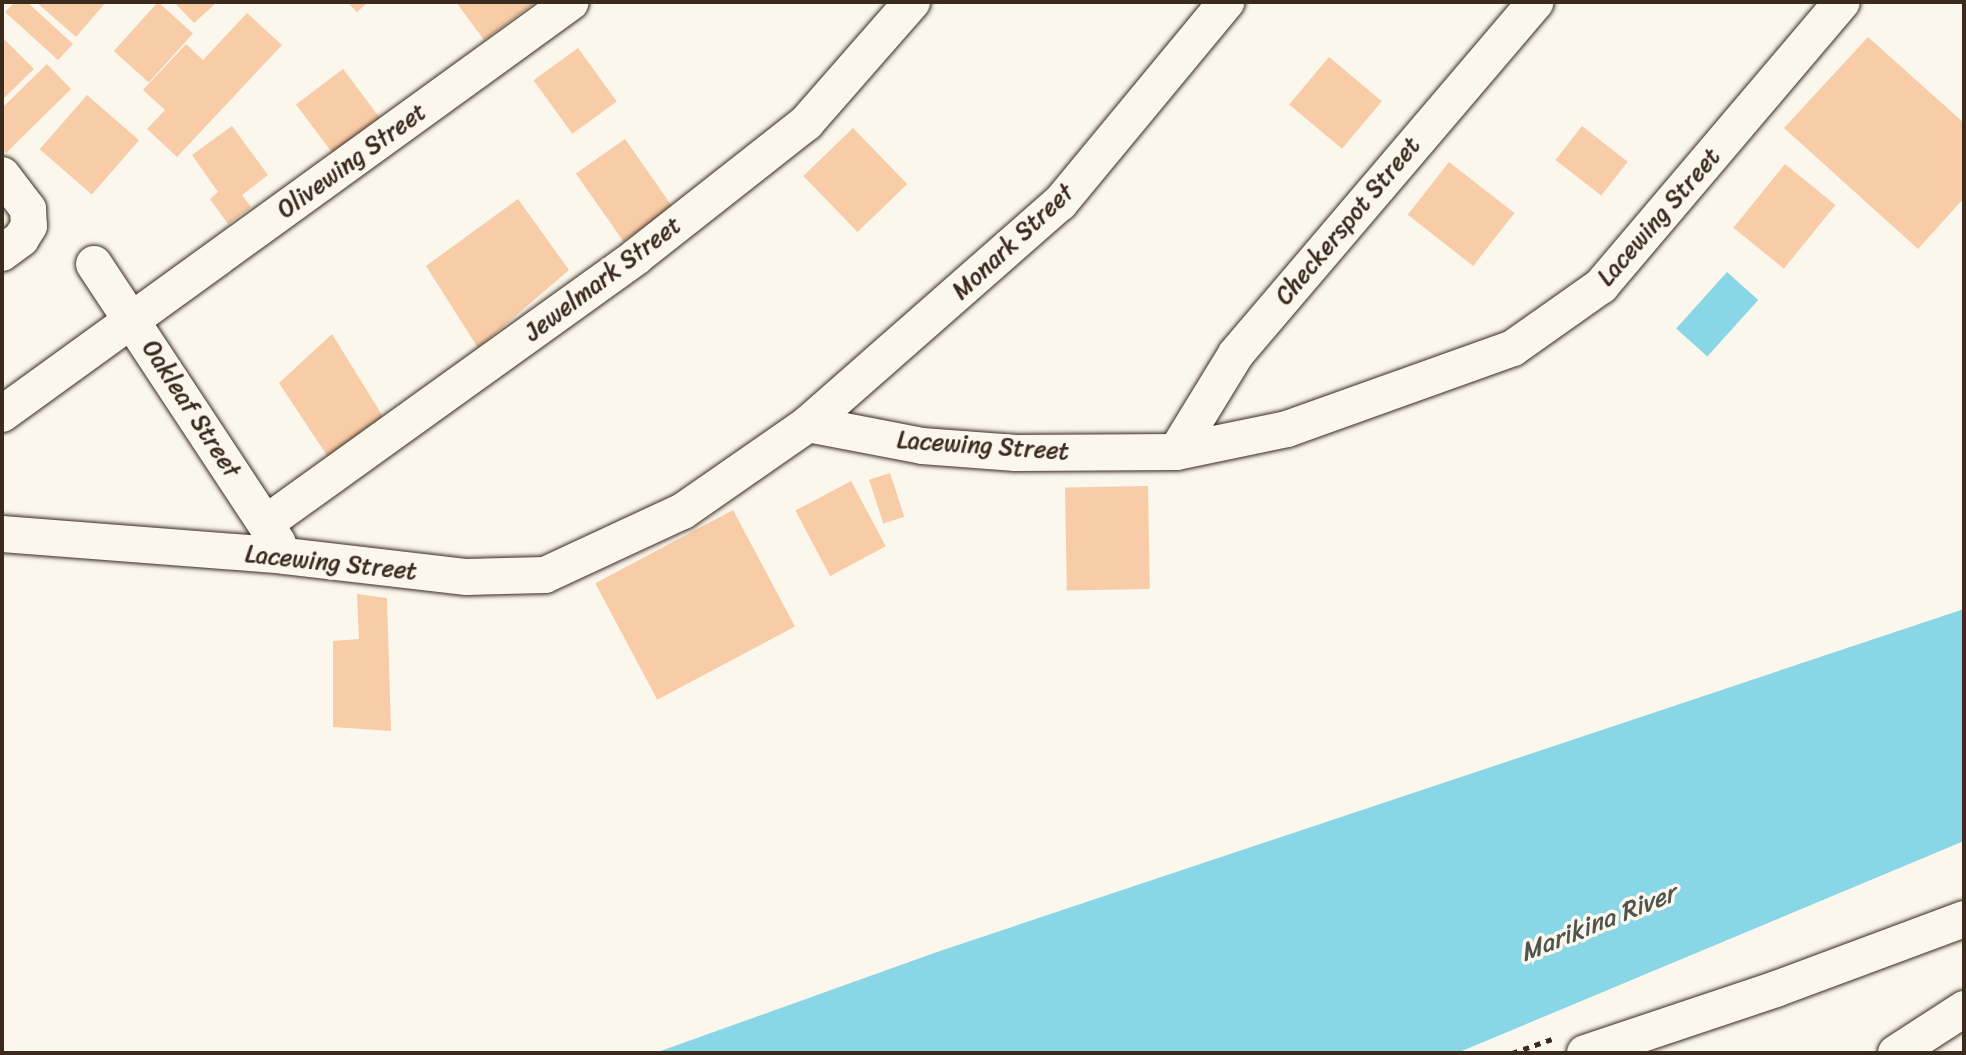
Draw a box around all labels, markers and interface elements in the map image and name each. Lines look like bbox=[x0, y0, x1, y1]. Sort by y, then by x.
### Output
street label: Olivewing Street bbox=[272, 97, 432, 225]
street label: Checkerspot Street bbox=[1270, 132, 1426, 310]
street label: Lacewing Street bbox=[1592, 143, 1726, 291]
street label: Monark Street bbox=[946, 179, 1080, 305]
street label: Jewelmark Street bbox=[519, 211, 687, 347]
street label: Oakleaf Street bbox=[136, 335, 246, 483]
street label: Lacewing Street bbox=[896, 426, 1070, 466]
street label: Lacewing Street bbox=[244, 540, 418, 586]
water label: Marikina River bbox=[1515, 877, 1681, 969]

